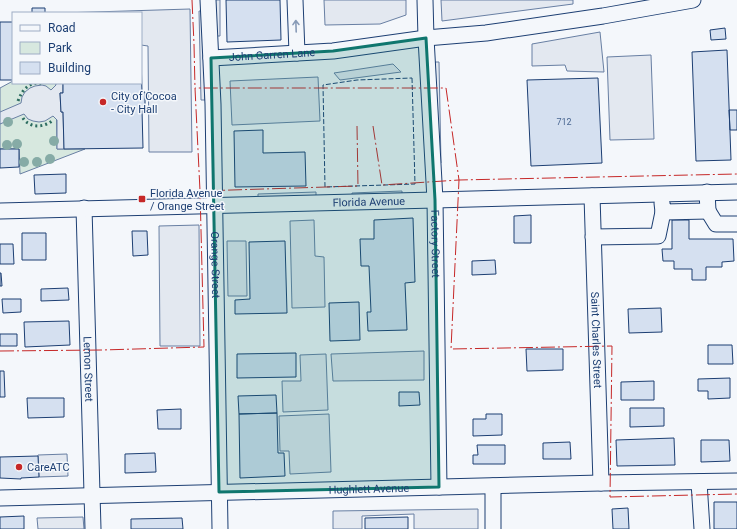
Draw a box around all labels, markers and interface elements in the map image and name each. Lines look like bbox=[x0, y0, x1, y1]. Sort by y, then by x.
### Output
legend bbox=[12, 12, 142, 84]
one-way arrow bbox=[292, 20, 300, 33]
text: Road bbox=[48, 21, 76, 35]
text: Park bbox=[48, 41, 73, 55]
street label: John Garren Lane bbox=[228, 46, 316, 63]
text: Building bbox=[48, 61, 91, 75]
place label: City of Cocoa - City Hall bbox=[111, 90, 177, 116]
marker: City of Cocoa - City Hall bbox=[98, 97, 108, 107]
house number: 712 bbox=[556, 117, 572, 127]
place label: Florida Avenue / Orange Street bbox=[150, 187, 225, 213]
marker: Florida Avenue / Orange Street bbox=[137, 194, 147, 204]
street label: Florida Avenue bbox=[333, 194, 405, 209]
street label: Factory Street bbox=[429, 209, 443, 278]
street label: Orange Street bbox=[209, 231, 223, 299]
street label: Saint Charles Street bbox=[589, 291, 605, 389]
street label: Lemon Street bbox=[81, 336, 96, 402]
place label: CareATC bbox=[27, 461, 70, 474]
marker: CareATC bbox=[14, 462, 24, 472]
street label: Hughlett Avenue bbox=[328, 481, 410, 496]

